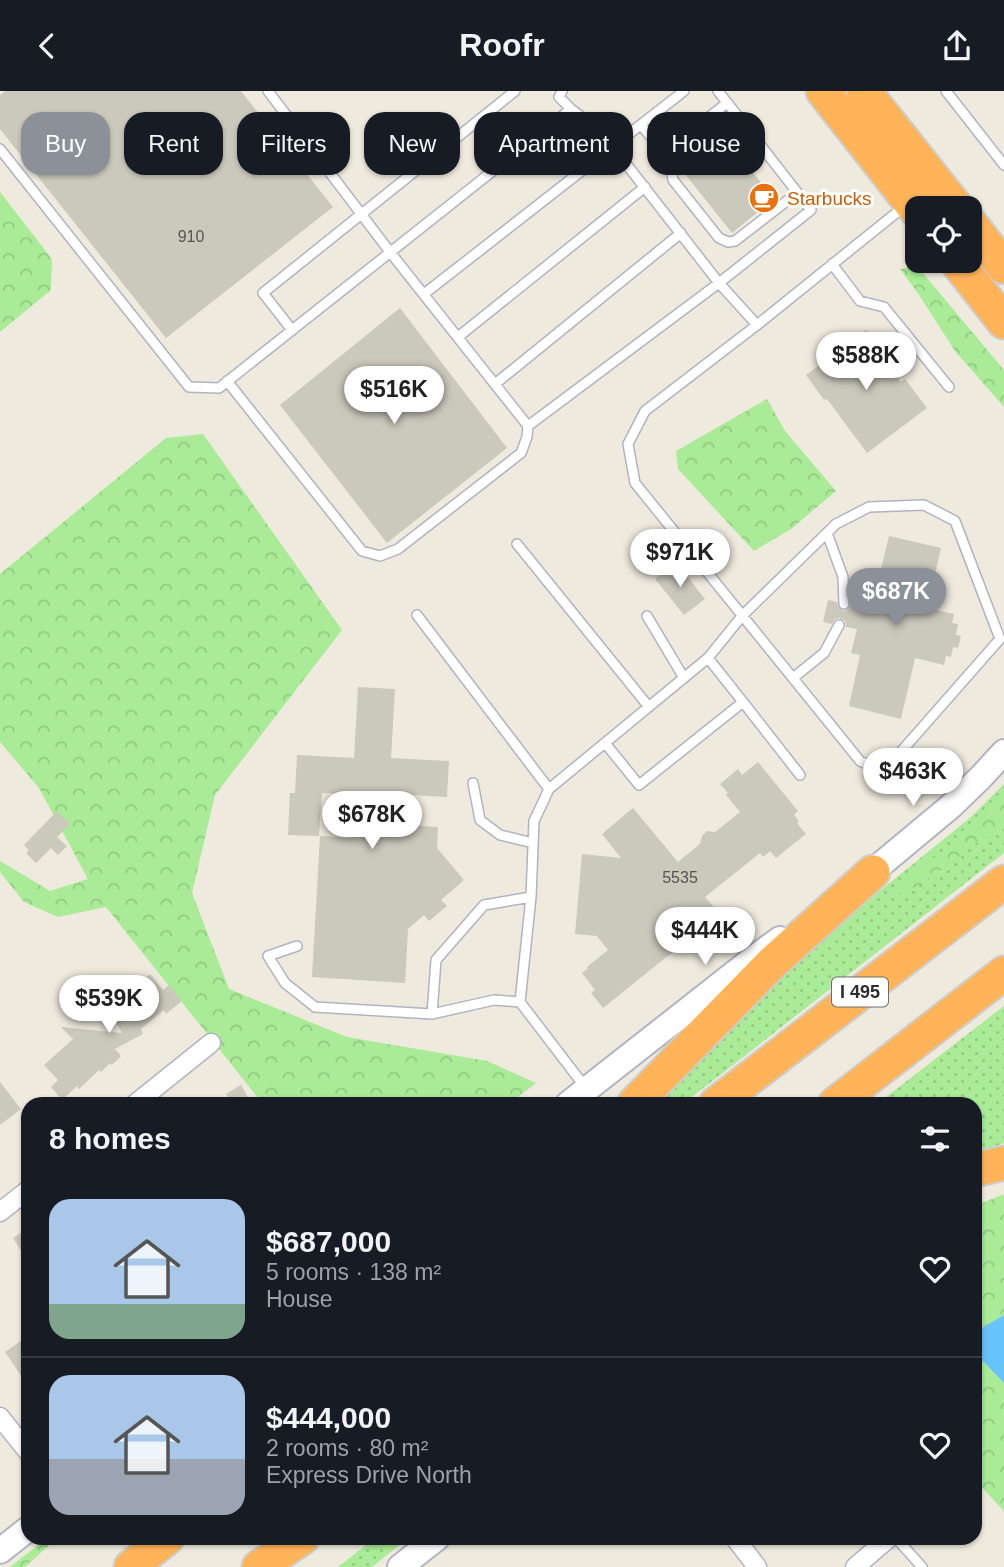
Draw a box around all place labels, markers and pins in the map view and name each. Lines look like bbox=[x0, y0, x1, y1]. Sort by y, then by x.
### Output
cafe icon: Starbucks bbox=[747, 181, 781, 215]
place label: Starbucks bbox=[787, 188, 871, 209]
pin: $588K bbox=[817, 333, 915, 392]
pin: $516K bbox=[345, 367, 443, 426]
pin: $971K bbox=[631, 529, 729, 589]
pin: $687K bbox=[847, 568, 945, 628]
pin: $463K bbox=[864, 749, 962, 808]
pin: $678K bbox=[323, 791, 421, 851]
pin: $444K bbox=[656, 907, 754, 967]
pin: $539K bbox=[60, 975, 158, 1035]

